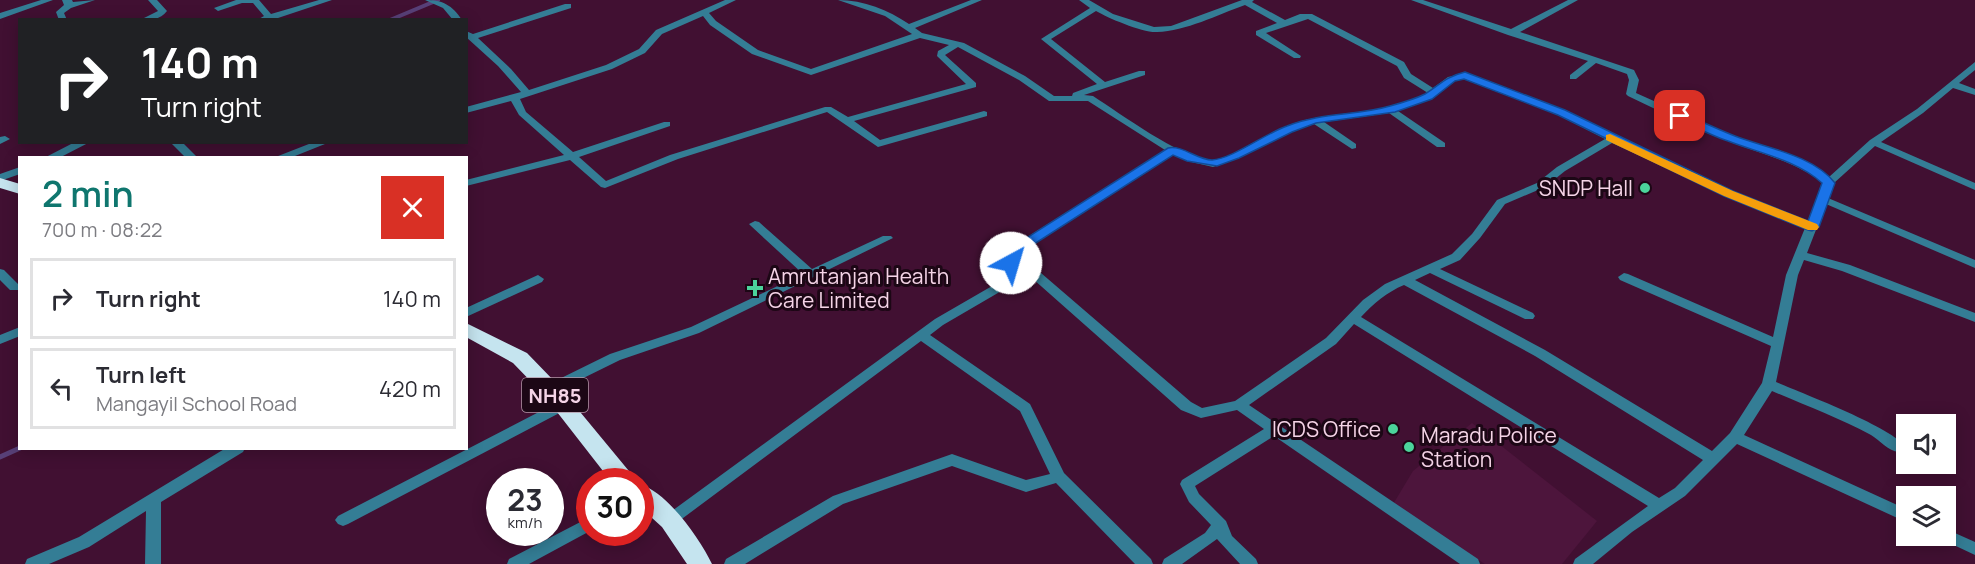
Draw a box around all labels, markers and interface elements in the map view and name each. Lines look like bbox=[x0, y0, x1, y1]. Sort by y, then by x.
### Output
text: 140 m bbox=[141, 33, 259, 91]
icon: right bbox=[42, 42, 120, 120]
text: Turn right bbox=[141, 88, 262, 125]
pin bbox=[1654, 90, 1705, 141]
icon: arrive bbox=[1663, 99, 1696, 132]
text: 2 min bbox=[42, 169, 134, 218]
place label: SNDP Hall bbox=[1539, 174, 1633, 202]
button: close bbox=[381, 176, 444, 239]
marker: SNDP Hall bbox=[1638, 181, 1652, 195]
text: 700 m · 08:22 bbox=[42, 216, 163, 243]
position arrow bbox=[979, 231, 1043, 295]
place label: Amrutanjan Health Care Limited bbox=[768, 262, 949, 314]
marker: Amrutanjan Health Care Limited bbox=[746, 279, 764, 297]
icon: right bbox=[45, 282, 78, 315]
text: Turn right bbox=[96, 284, 201, 314]
text: 140 m bbox=[383, 284, 441, 314]
text: Turn left bbox=[96, 360, 186, 390]
icon: left bbox=[45, 372, 78, 405]
text: 420 m bbox=[379, 374, 441, 404]
road number: NH85 bbox=[522, 378, 588, 412]
text: Mangayil School Road bbox=[96, 390, 297, 417]
map controls bbox=[1896, 414, 1956, 546]
button: sound bbox=[1896, 414, 1956, 474]
place label: ICDS Office bbox=[1272, 415, 1381, 443]
place label: Maradu Police Station bbox=[1421, 421, 1557, 473]
marker: ICDS Office bbox=[1386, 422, 1400, 436]
marker: Maradu Police Station bbox=[1402, 440, 1416, 454]
speed limit sign: 30 bbox=[576, 468, 654, 546]
text: 23 bbox=[507, 479, 543, 520]
button: layers bbox=[1896, 486, 1956, 546]
text: km/h bbox=[508, 512, 542, 533]

